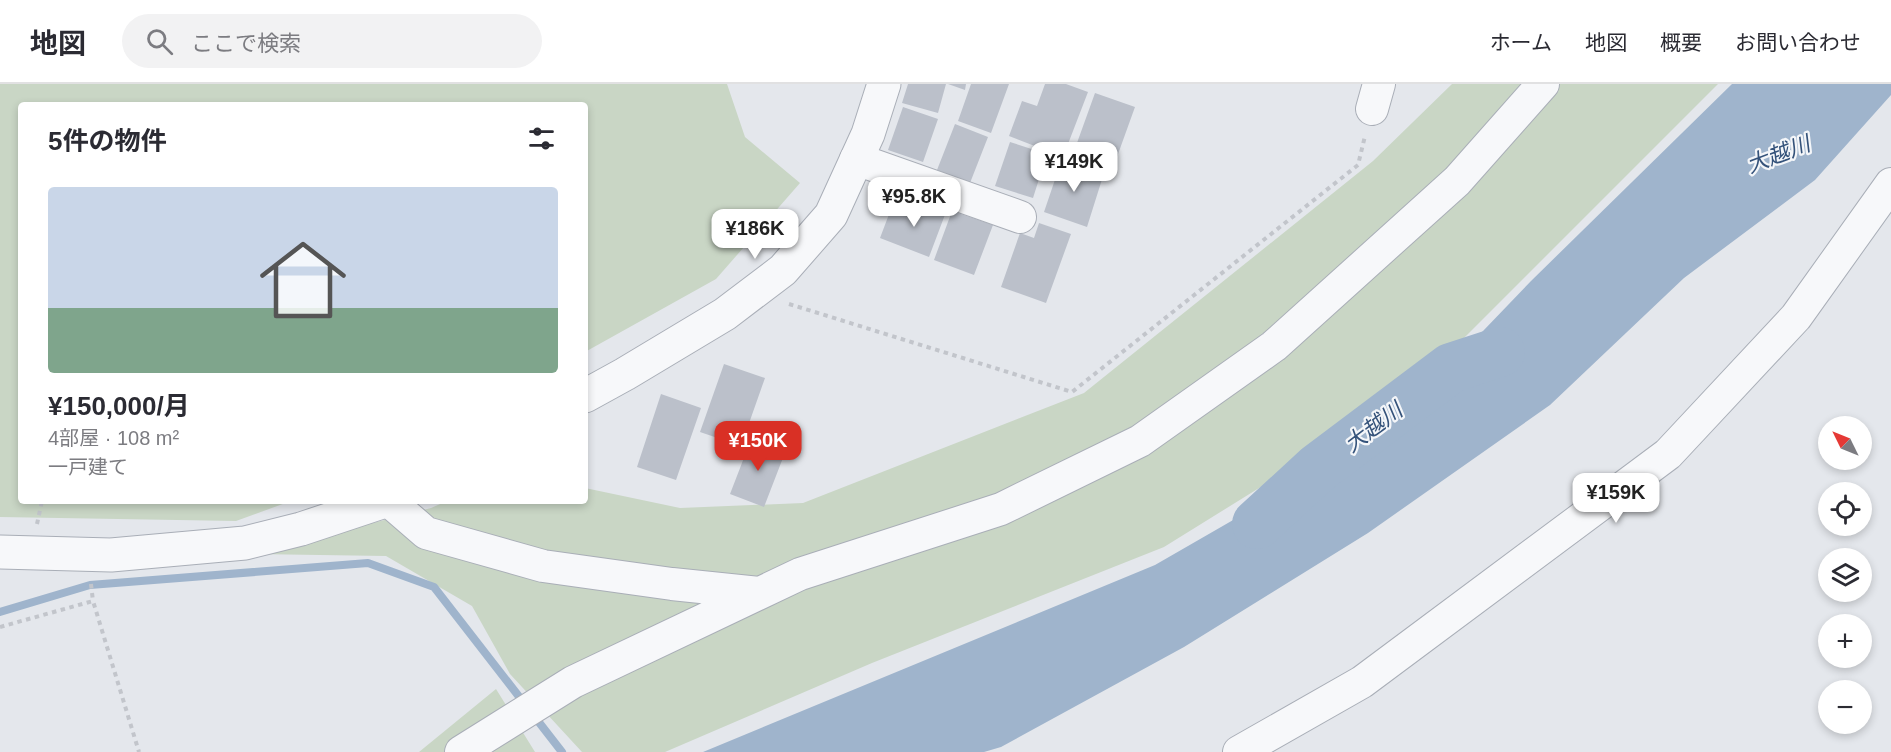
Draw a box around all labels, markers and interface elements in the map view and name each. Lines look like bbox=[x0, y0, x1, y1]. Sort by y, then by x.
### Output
search box bbox=[122, 14, 542, 68]
icon: search bbox=[143, 25, 176, 58]
text: 地図 bbox=[30, 28, 86, 59]
text: ここで検索 bbox=[191, 31, 301, 56]
text: ホーム bbox=[1490, 31, 1552, 54]
text: 地図 bbox=[1585, 31, 1627, 54]
text: 概要 bbox=[1660, 31, 1702, 54]
text: お問い合わせ bbox=[1735, 31, 1861, 54]
icon: filters bbox=[525, 122, 558, 155]
text: 5件の物件 bbox=[48, 126, 166, 156]
water label: 大越川 bbox=[1743, 130, 1815, 178]
pin: ¥149K bbox=[1032, 142, 1116, 193]
text: ¥149K bbox=[1045, 150, 1103, 172]
pin: ¥95.8K bbox=[865, 177, 963, 228]
text: ¥95.8K bbox=[882, 185, 946, 207]
pin: ¥186K bbox=[713, 209, 797, 260]
text: ¥186K bbox=[726, 217, 784, 239]
icon: home bbox=[249, 226, 357, 334]
text: ¥150,000/月 bbox=[48, 391, 190, 421]
water label: 大越川 bbox=[1339, 396, 1409, 457]
north arrow bbox=[1818, 416, 1872, 470]
map controls bbox=[1818, 416, 1872, 734]
pin: ¥150K bbox=[716, 421, 800, 472]
text: 4部屋 · 108 m² bbox=[48, 427, 179, 449]
text: ¥150K bbox=[729, 429, 787, 451]
text: 一戸建て bbox=[48, 456, 128, 478]
pin: ¥159K bbox=[1574, 473, 1658, 524]
text: ¥159K bbox=[1587, 481, 1645, 503]
button: locate bbox=[1818, 482, 1872, 536]
button: layers bbox=[1818, 548, 1872, 602]
button: + bbox=[1818, 614, 1872, 668]
button: − bbox=[1818, 680, 1872, 734]

